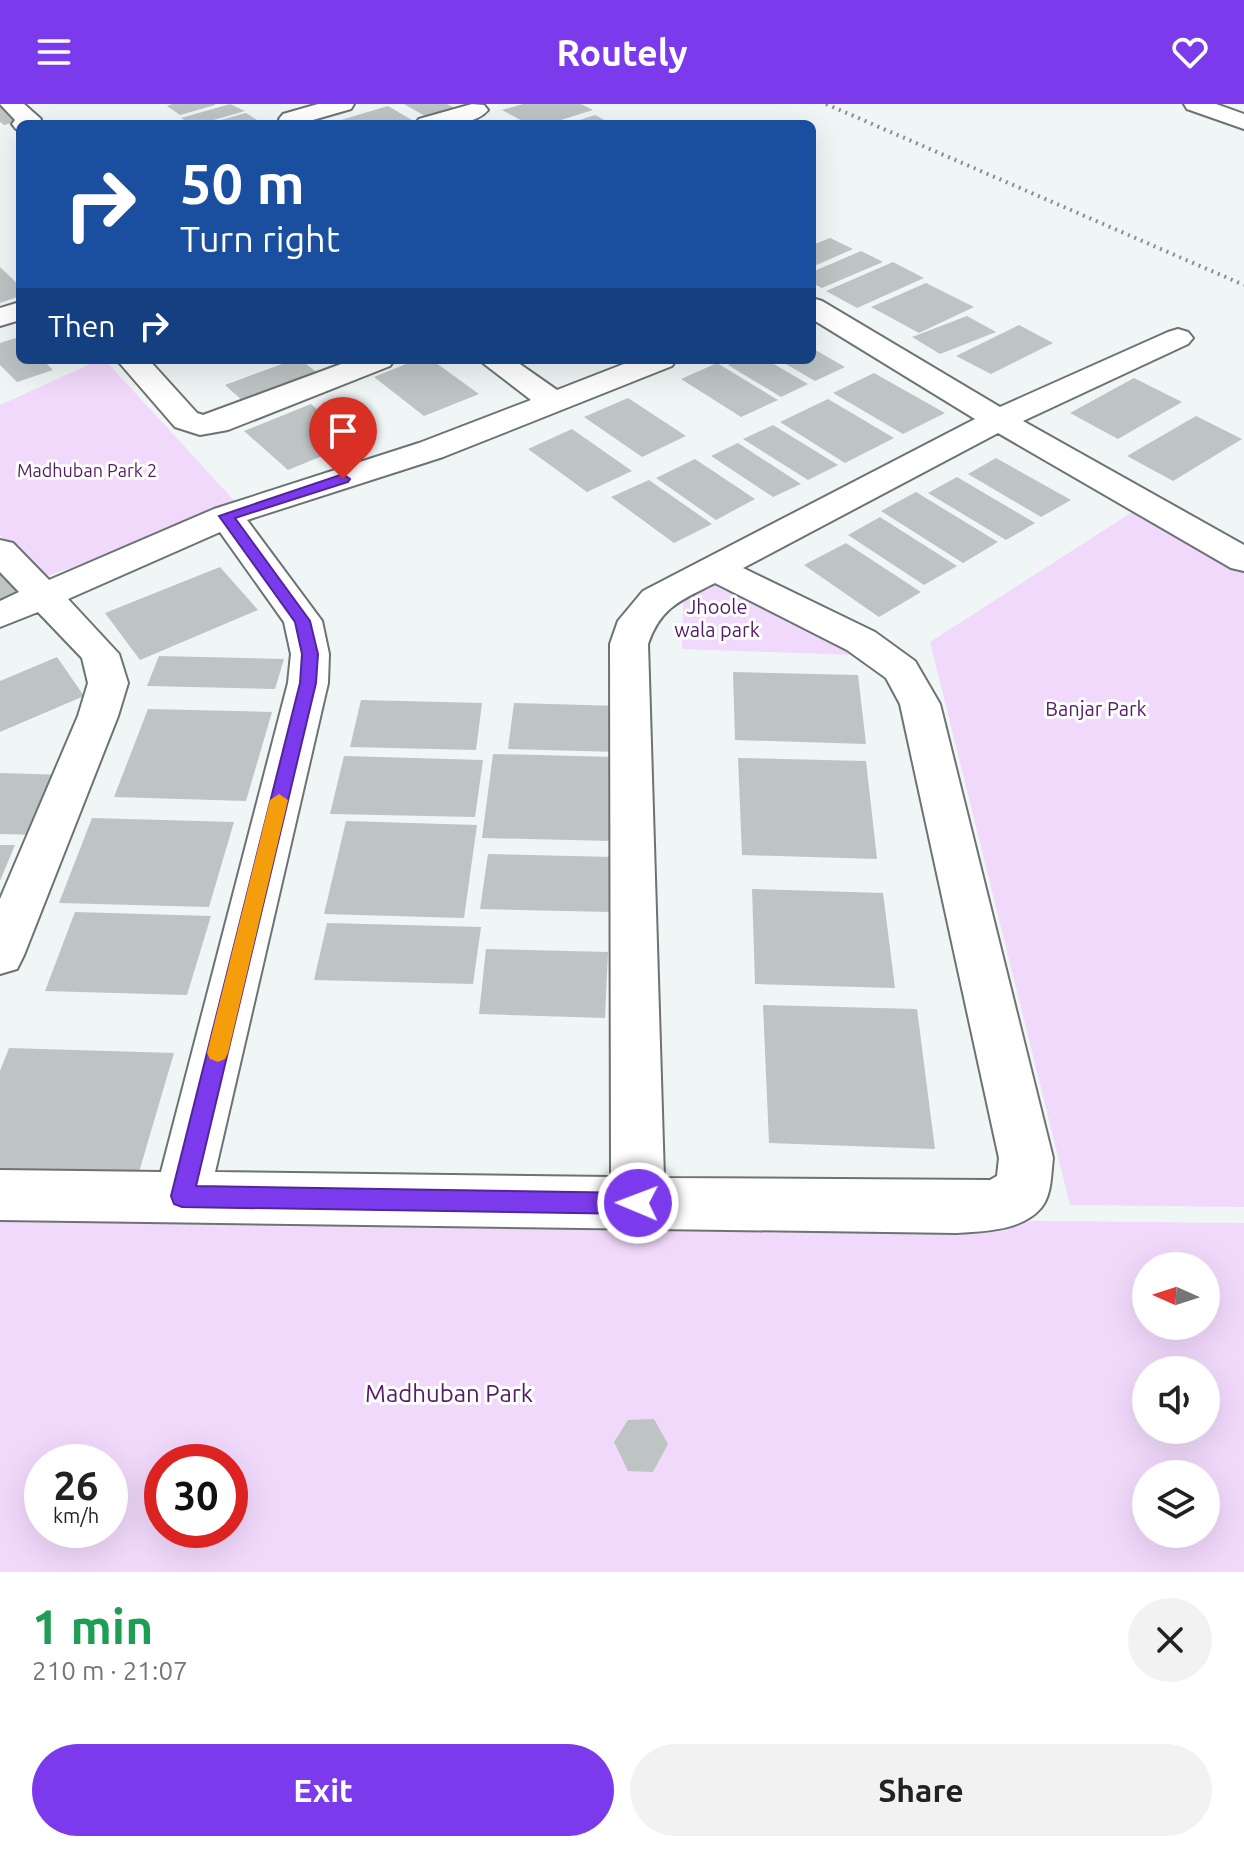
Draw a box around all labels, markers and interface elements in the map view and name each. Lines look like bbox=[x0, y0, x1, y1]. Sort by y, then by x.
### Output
icon: menu bbox=[32, 30, 76, 74]
icon: heart bbox=[1168, 30, 1212, 74]
text: Routely bbox=[556, 32, 688, 73]
icon: right bbox=[48, 152, 152, 256]
text: 50 m bbox=[180, 152, 305, 215]
text: Turn right bbox=[180, 218, 340, 259]
icon: right bbox=[132, 304, 176, 348]
text: Then bbox=[48, 309, 116, 343]
pin bbox=[309, 397, 377, 479]
icon: arrive bbox=[321, 409, 365, 453]
park label: Madhuban Park 2 bbox=[17, 460, 157, 480]
park label: Jhoole wala park bbox=[674, 595, 760, 641]
park label: Banjar Park bbox=[1045, 697, 1147, 720]
position arrow bbox=[596, 1161, 680, 1245]
north arrow bbox=[1132, 1252, 1220, 1340]
map controls bbox=[1132, 1252, 1220, 1548]
button: sound bbox=[1132, 1356, 1220, 1444]
park label: Madhuban Park bbox=[365, 1380, 533, 1407]
speed limit sign: 30 bbox=[144, 1444, 248, 1548]
button: layers bbox=[1132, 1460, 1220, 1548]
text: 26 bbox=[53, 1463, 99, 1508]
text: km/h bbox=[53, 1504, 99, 1527]
button: close bbox=[1128, 1598, 1212, 1682]
text: 1 min bbox=[32, 1599, 153, 1653]
text: 210 m · 21:07 bbox=[32, 1656, 188, 1685]
button: Exit bbox=[32, 1744, 614, 1836]
button: Share bbox=[630, 1744, 1212, 1836]

